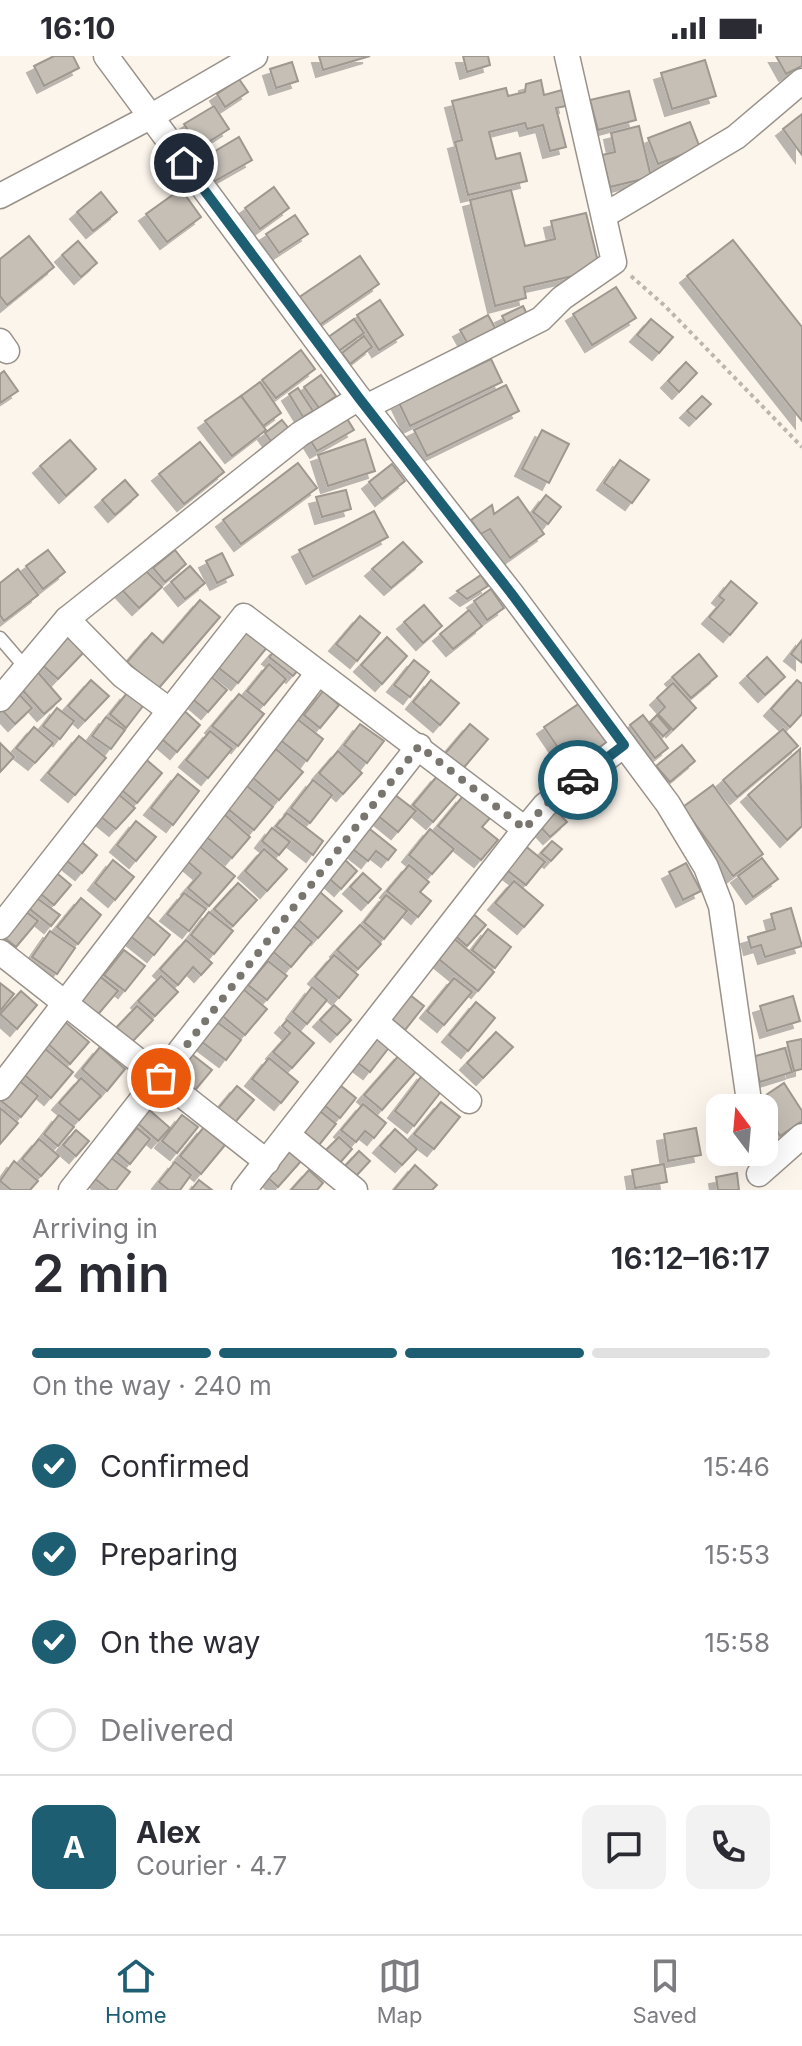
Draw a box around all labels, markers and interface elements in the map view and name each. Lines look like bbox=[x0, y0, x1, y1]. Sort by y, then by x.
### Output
text: 16:10 bbox=[40, 10, 116, 46]
pin bbox=[150, 129, 218, 197]
icon: home bbox=[162, 141, 206, 185]
courier bbox=[538, 740, 618, 820]
icon: car bbox=[556, 758, 600, 802]
pin bbox=[127, 1044, 195, 1112]
icon: bag bbox=[139, 1056, 183, 1100]
north arrow bbox=[706, 1094, 778, 1166]
map controls bbox=[706, 1094, 778, 1166]
text: Arriving in bbox=[32, 1213, 158, 1244]
text: 16:12–16:17 bbox=[611, 1240, 770, 1276]
text: 2 min bbox=[32, 1242, 170, 1305]
text: On the way · 240 m bbox=[32, 1370, 272, 1401]
icon: check bbox=[32, 1444, 76, 1488]
text: Confirmed bbox=[100, 1448, 250, 1484]
text: 15:46 bbox=[703, 1451, 770, 1482]
icon: check bbox=[32, 1532, 76, 1576]
text: Preparing bbox=[100, 1536, 238, 1572]
text: 15:53 bbox=[704, 1539, 770, 1570]
icon: check bbox=[32, 1620, 76, 1664]
text: On the way bbox=[100, 1624, 260, 1660]
text: 15:58 bbox=[704, 1627, 770, 1658]
text: Delivered bbox=[100, 1712, 234, 1748]
button: chat bbox=[582, 1805, 666, 1889]
button: phone bbox=[686, 1805, 770, 1889]
text: Alex bbox=[136, 1814, 201, 1850]
text: A bbox=[63, 1829, 85, 1865]
text: Courier · 4.7 bbox=[136, 1850, 287, 1881]
tab: Home bbox=[105, 1954, 167, 2028]
tab: Map bbox=[377, 1954, 422, 2028]
tab: Saved bbox=[633, 1954, 697, 2028]

